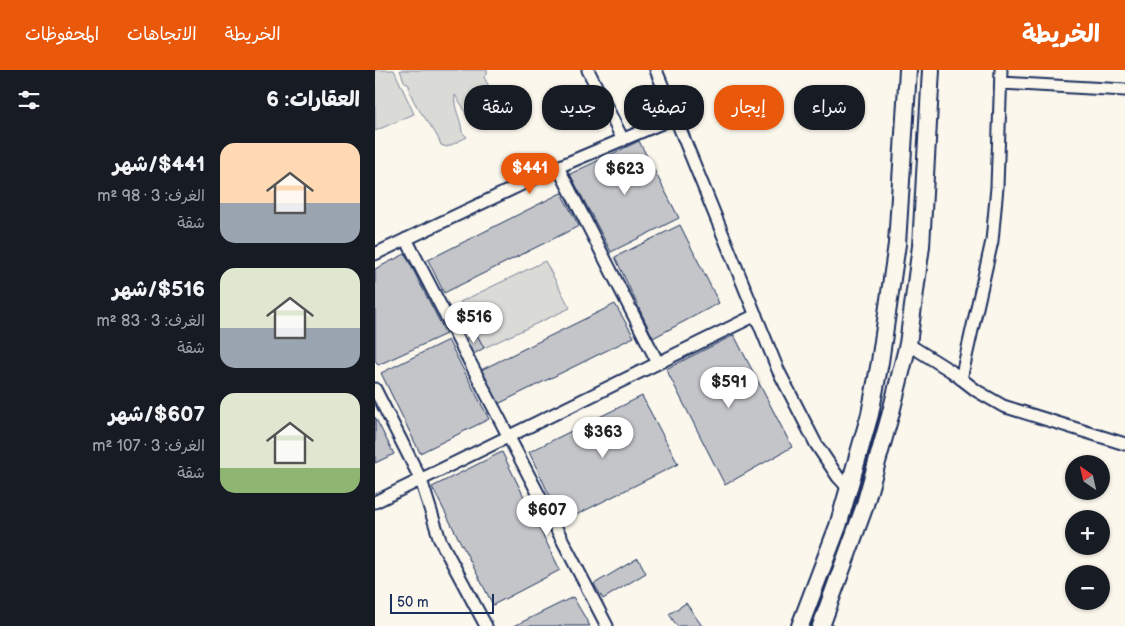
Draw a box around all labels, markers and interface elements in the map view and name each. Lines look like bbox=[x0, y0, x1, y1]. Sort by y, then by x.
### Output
text: الخريطة bbox=[1022, 20, 1100, 49]
text: المحفوظات bbox=[25, 24, 99, 45]
text: الاتجاهات bbox=[127, 24, 197, 45]
text: الخريطة bbox=[225, 24, 281, 45]
chip: شقة bbox=[464, 85, 532, 130]
chip: جديد bbox=[542, 85, 614, 130]
chip: تصفية bbox=[624, 85, 704, 130]
chip: إيجار bbox=[714, 85, 784, 130]
chip: شراء bbox=[794, 85, 865, 130]
icon: filters bbox=[15, 86, 43, 114]
text: العقارات: 6 bbox=[266, 87, 360, 112]
text: $441/شهر bbox=[113, 152, 205, 177]
pin: $441 bbox=[500, 152, 560, 195]
pin: $623 bbox=[595, 154, 655, 196]
text: $441 bbox=[512, 159, 548, 178]
text: $623 bbox=[606, 160, 644, 179]
icon: home bbox=[260, 163, 320, 223]
text: الغرف: 3 · 98 m² bbox=[97, 187, 205, 206]
text: شقة bbox=[177, 214, 205, 233]
text: $516/شهر bbox=[113, 277, 205, 302]
icon: home bbox=[260, 288, 320, 348]
pin: $516 bbox=[444, 302, 504, 344]
text: $516 bbox=[456, 308, 492, 327]
text: الغرف: 3 · 83 m² bbox=[97, 312, 205, 331]
text: شقة bbox=[177, 339, 205, 358]
pin: $591 bbox=[699, 366, 759, 409]
text: $591 bbox=[711, 373, 747, 392]
text: $607/شهر bbox=[109, 402, 205, 427]
icon: home bbox=[260, 413, 320, 473]
pin: $363 bbox=[573, 416, 633, 459]
text: $363 bbox=[584, 423, 622, 442]
text: الغرف: 3 · 107 m² bbox=[92, 437, 205, 456]
north arrow bbox=[1065, 455, 1110, 500]
map controls bbox=[1065, 455, 1110, 610]
text: شقة bbox=[177, 464, 205, 483]
pin: $607 bbox=[517, 494, 577, 537]
text: $607 bbox=[527, 501, 567, 520]
button: + bbox=[1065, 510, 1110, 555]
button: − bbox=[1065, 565, 1110, 610]
scale bar bbox=[390, 591, 494, 614]
text: 50 m bbox=[397, 594, 429, 611]

